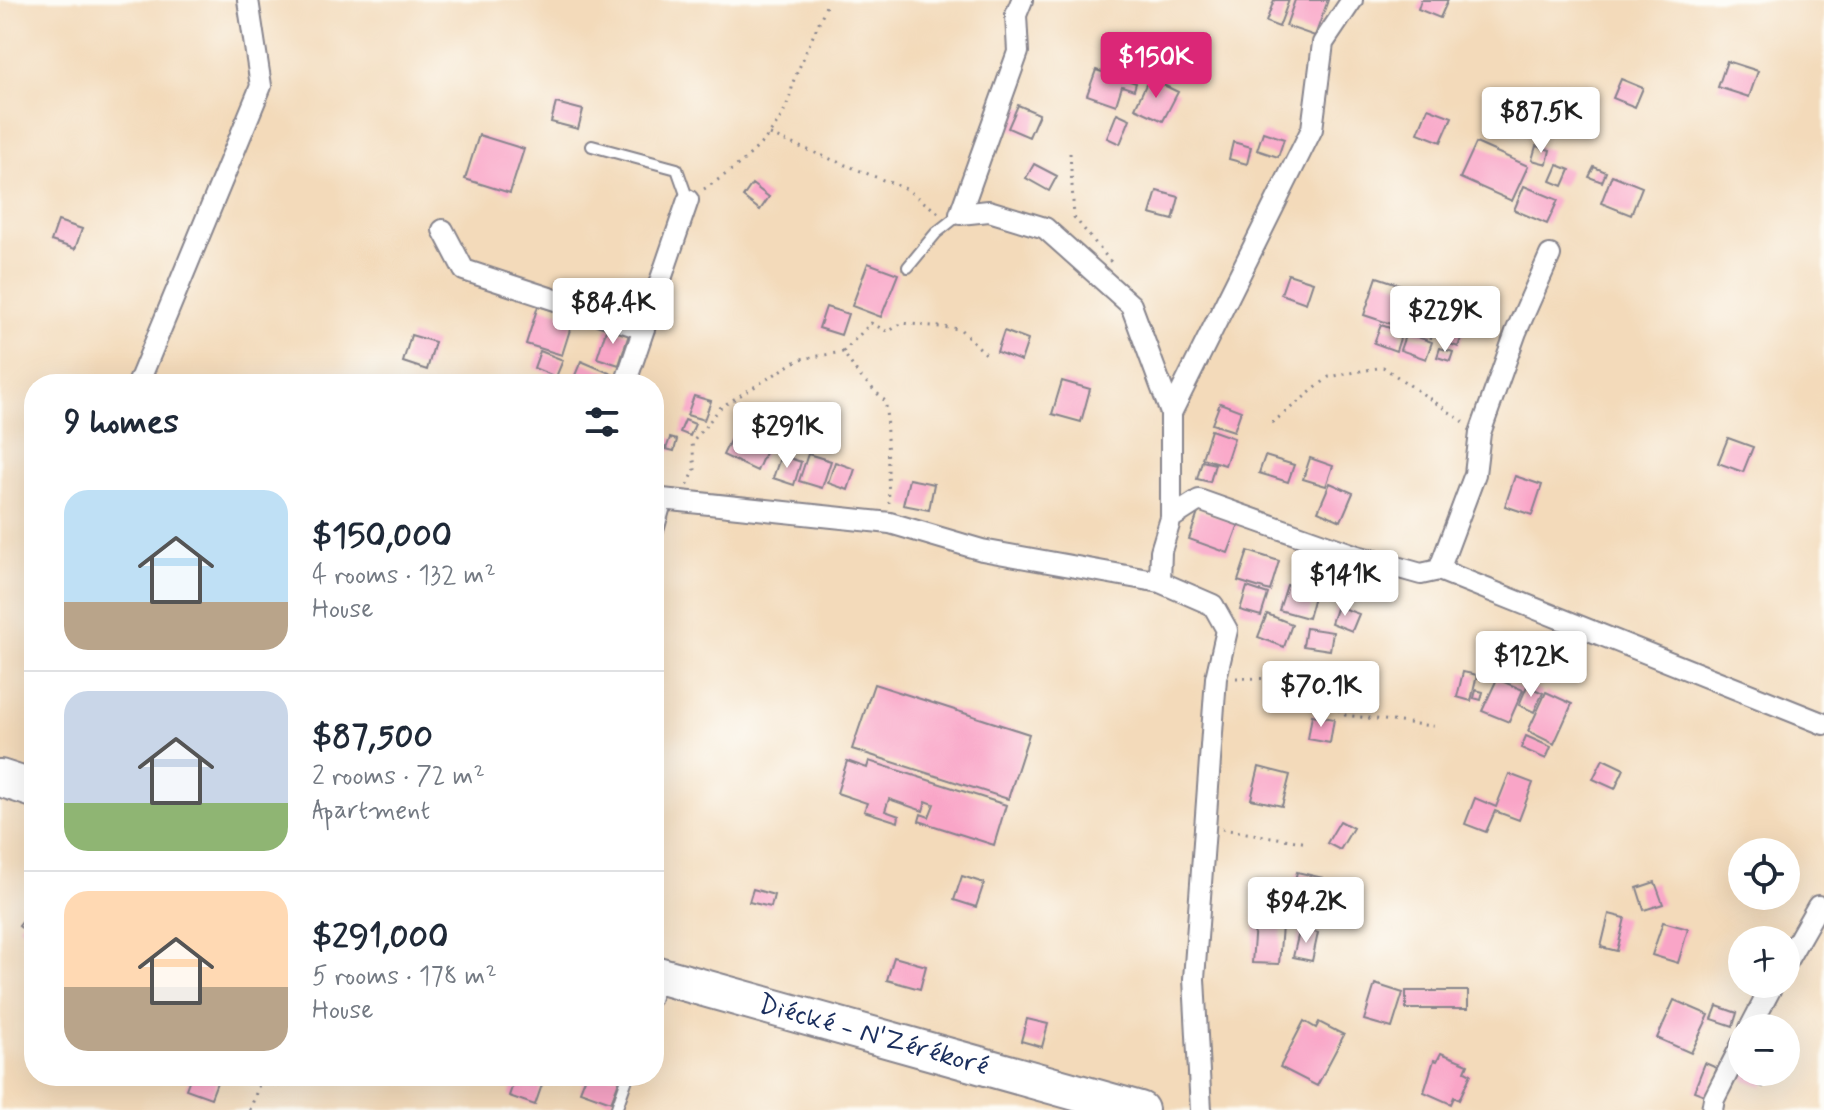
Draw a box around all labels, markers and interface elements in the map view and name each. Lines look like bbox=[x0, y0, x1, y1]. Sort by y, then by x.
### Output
pin: $150K bbox=[1100, 32, 1212, 100]
text: $150K bbox=[1119, 41, 1193, 75]
pin: $87.5K bbox=[1476, 87, 1606, 155]
text: $87.5K bbox=[1500, 96, 1582, 130]
pin: $84.4K bbox=[548, 278, 678, 346]
pin: $229K bbox=[1389, 286, 1501, 354]
text: $84.4K bbox=[571, 287, 655, 321]
text: $229K bbox=[1408, 295, 1482, 329]
text: 9 homes bbox=[64, 400, 179, 445]
icon: filters bbox=[580, 400, 624, 444]
pin: $291K bbox=[731, 402, 843, 470]
text: $291K bbox=[751, 411, 823, 445]
text: $150,000 bbox=[312, 514, 452, 559]
icon: home bbox=[128, 522, 224, 618]
pin: $141K bbox=[1289, 550, 1401, 618]
text: 4 rooms · 132 m² bbox=[312, 559, 496, 593]
text: $141K bbox=[1309, 559, 1381, 593]
text: House bbox=[312, 593, 373, 627]
pin: $122K bbox=[1475, 631, 1587, 699]
text: $122K bbox=[1494, 640, 1568, 674]
pin: $70.1K bbox=[1256, 661, 1386, 729]
text: $70.1K bbox=[1280, 670, 1362, 704]
text: $87,500 bbox=[312, 715, 433, 760]
icon: home bbox=[128, 723, 224, 819]
text: 2 rooms · 72 m² bbox=[312, 760, 485, 794]
text: Apartment bbox=[312, 794, 430, 828]
map controls bbox=[1728, 838, 1800, 1086]
button: locate bbox=[1728, 838, 1800, 910]
pin: $94.2K bbox=[1241, 877, 1371, 945]
text: $94.2K bbox=[1266, 886, 1346, 920]
text: $291,000 bbox=[312, 915, 448, 960]
icon: home bbox=[128, 923, 224, 1019]
button: + bbox=[1728, 926, 1800, 998]
text: 5 rooms · 178 m² bbox=[312, 960, 497, 994]
street label: Diécké - N'Zérékoré bbox=[754, 986, 993, 1085]
text: House bbox=[312, 994, 373, 1028]
button: − bbox=[1728, 1014, 1800, 1086]

